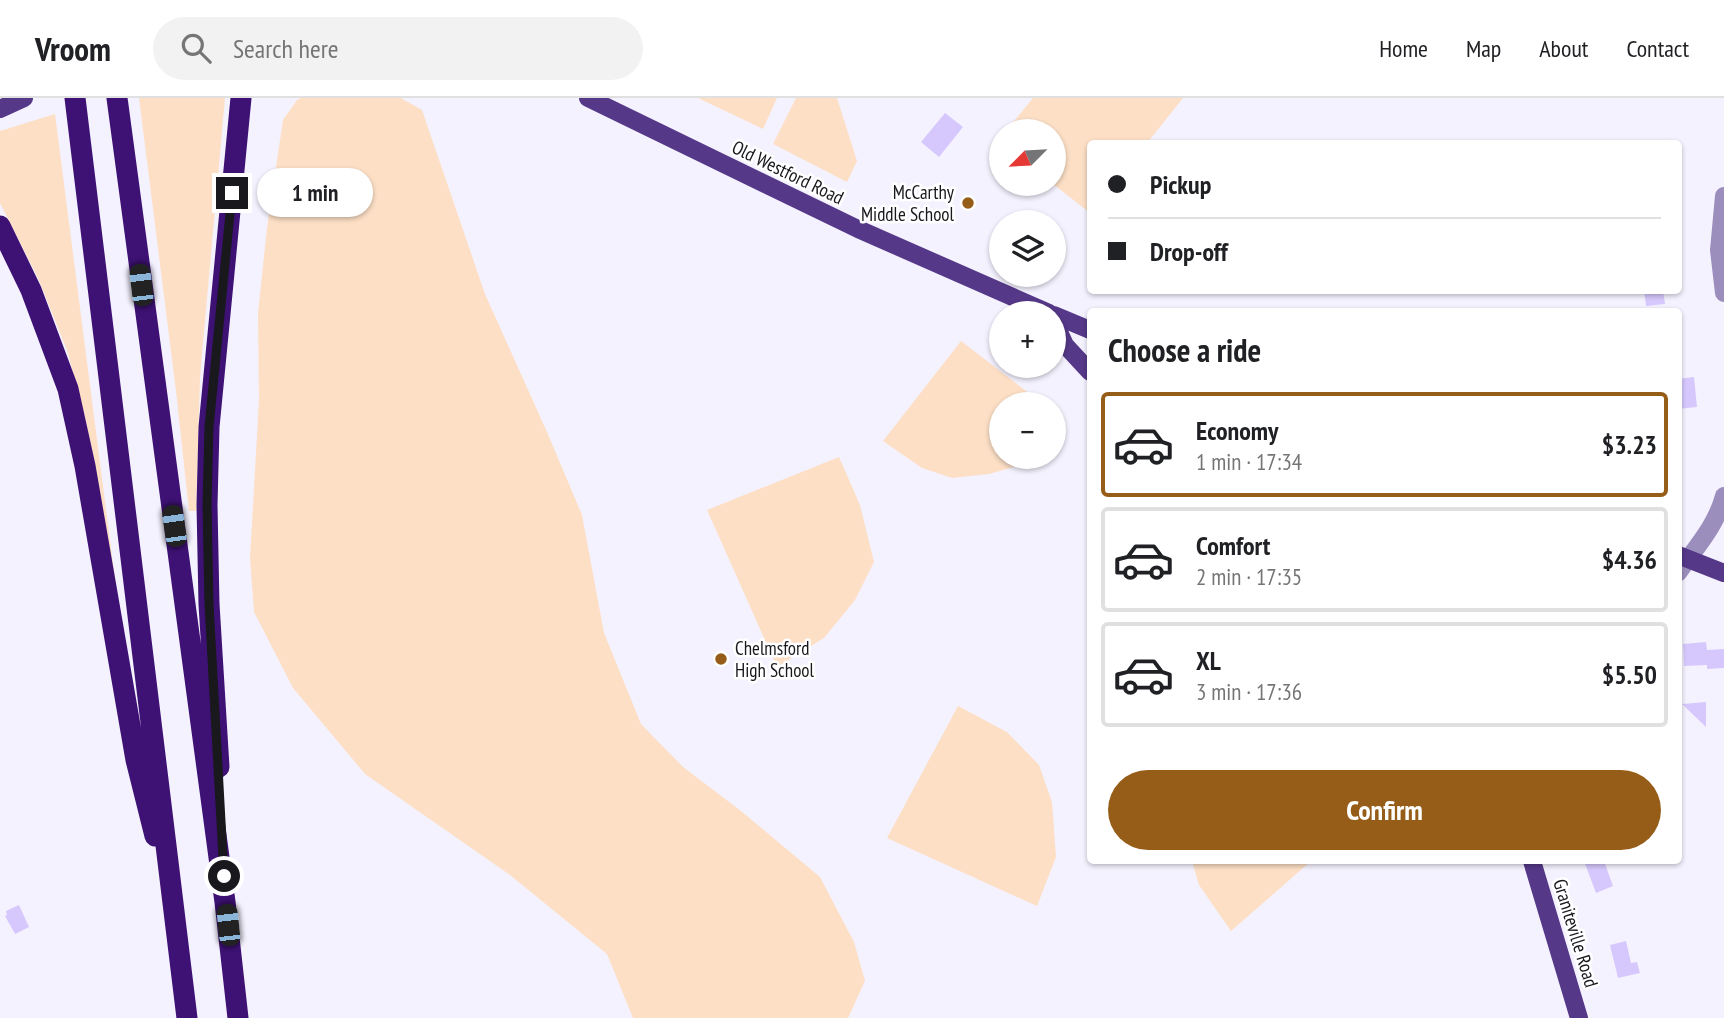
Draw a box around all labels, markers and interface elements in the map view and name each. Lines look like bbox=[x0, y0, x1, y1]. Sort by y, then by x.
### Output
search box bbox=[153, 17, 643, 80]
text: Vroom bbox=[35, 27, 111, 70]
icon: search bbox=[177, 29, 215, 67]
text: Search here bbox=[233, 32, 339, 65]
text: Home bbox=[1379, 33, 1428, 64]
text: Map bbox=[1466, 33, 1501, 64]
text: About bbox=[1539, 33, 1588, 64]
text: Contact bbox=[1626, 33, 1689, 64]
north arrow bbox=[989, 119, 1066, 196]
map controls bbox=[989, 119, 1066, 469]
street label: Old Westford Road bbox=[728, 135, 848, 209]
callout: 1 min bbox=[256, 168, 372, 217]
text: Pickup bbox=[1150, 168, 1211, 201]
route end bbox=[216, 177, 248, 209]
text: 1 min bbox=[292, 178, 338, 207]
place label: McCarthy Middle School bbox=[861, 180, 955, 226]
marker: McCarthy Middle School bbox=[960, 195, 976, 211]
button: layers bbox=[989, 210, 1066, 287]
text: Drop-off bbox=[1150, 235, 1228, 268]
car bbox=[129, 263, 154, 307]
button: + bbox=[989, 301, 1066, 378]
text: Choose a ride bbox=[1108, 329, 1261, 371]
button: − bbox=[989, 392, 1066, 469]
icon: car bbox=[1112, 413, 1175, 476]
text: Economy bbox=[1196, 414, 1278, 447]
text: $3.23 bbox=[1602, 428, 1657, 461]
text: 1 min · 17:34 bbox=[1196, 447, 1302, 476]
car bbox=[161, 504, 188, 548]
icon: car bbox=[1112, 528, 1175, 591]
text: Comfort bbox=[1196, 529, 1270, 562]
text: $4.36 bbox=[1602, 543, 1657, 576]
text: 2 min · 17:35 bbox=[1196, 562, 1302, 591]
place label: Chelmsford High School bbox=[735, 636, 815, 682]
icon: car bbox=[1112, 643, 1175, 706]
text: XL bbox=[1196, 644, 1221, 677]
marker: Chelmsford High School bbox=[713, 651, 729, 667]
text: $5.50 bbox=[1602, 658, 1657, 691]
text: 3 min · 17:36 bbox=[1196, 677, 1302, 706]
button: Confirm bbox=[1108, 770, 1661, 850]
route start bbox=[208, 860, 240, 892]
street label: Graniteville Road bbox=[1548, 876, 1604, 990]
car bbox=[216, 903, 241, 947]

